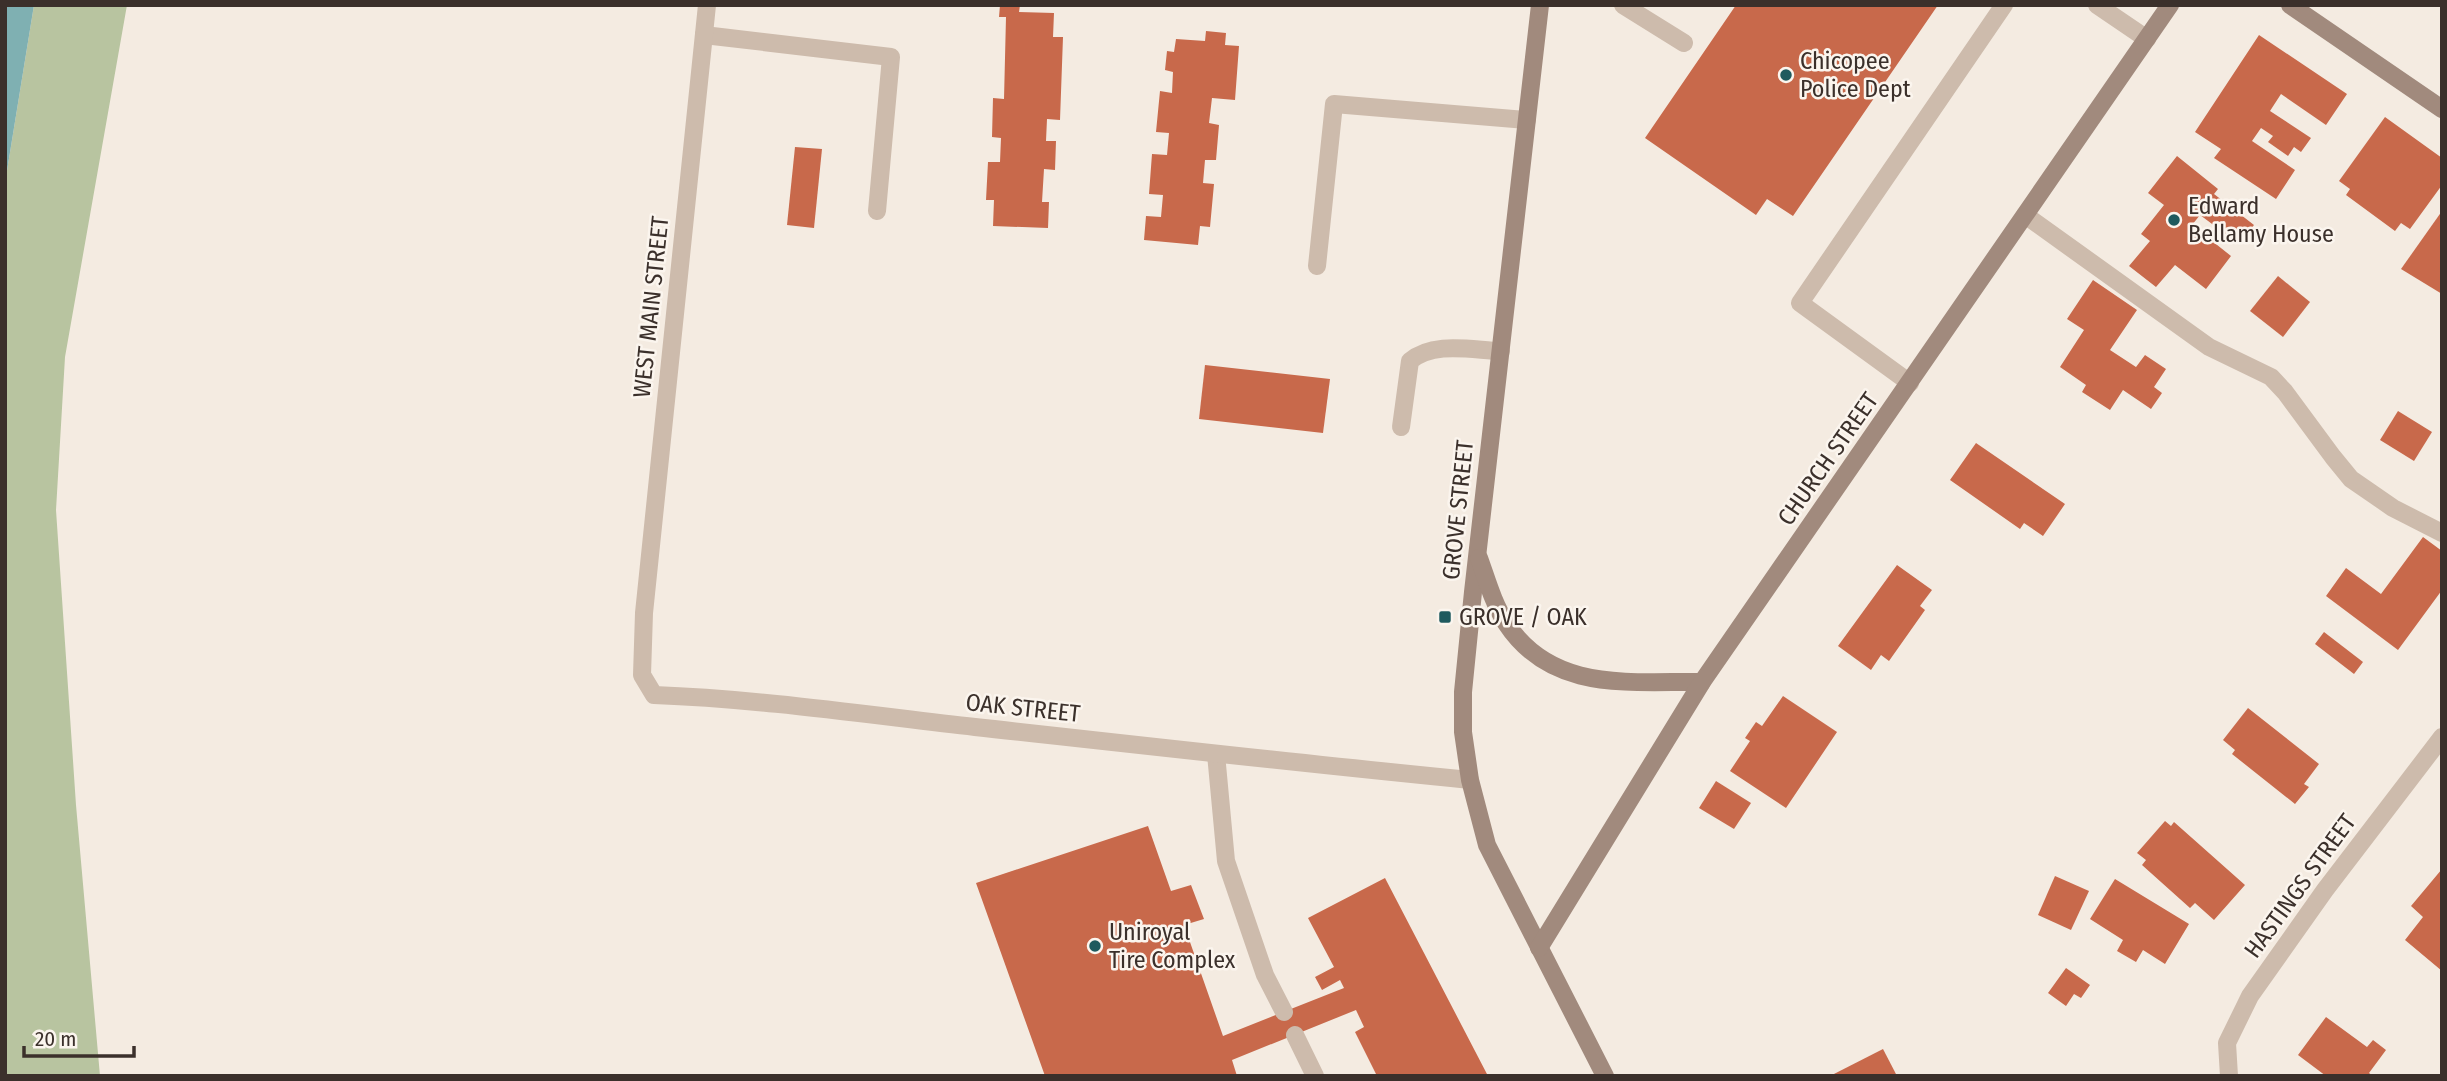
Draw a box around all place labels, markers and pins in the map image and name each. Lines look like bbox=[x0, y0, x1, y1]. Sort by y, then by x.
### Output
place label: Chicopee Police Dept bbox=[1800, 47, 1911, 103]
marker: Chicopee Police Dept bbox=[1778, 67, 1794, 83]
place label: Edward Bellamy House bbox=[2188, 192, 2334, 248]
marker: Edward Bellamy House bbox=[2166, 212, 2182, 228]
place label: GROVE / OAK bbox=[1459, 603, 1587, 631]
marker: GROVE / OAK bbox=[1437, 609, 1453, 625]
place label: Uniroyal Tire Complex bbox=[1109, 918, 1236, 974]
marker: Uniroyal Tire Complex bbox=[1087, 938, 1103, 954]

